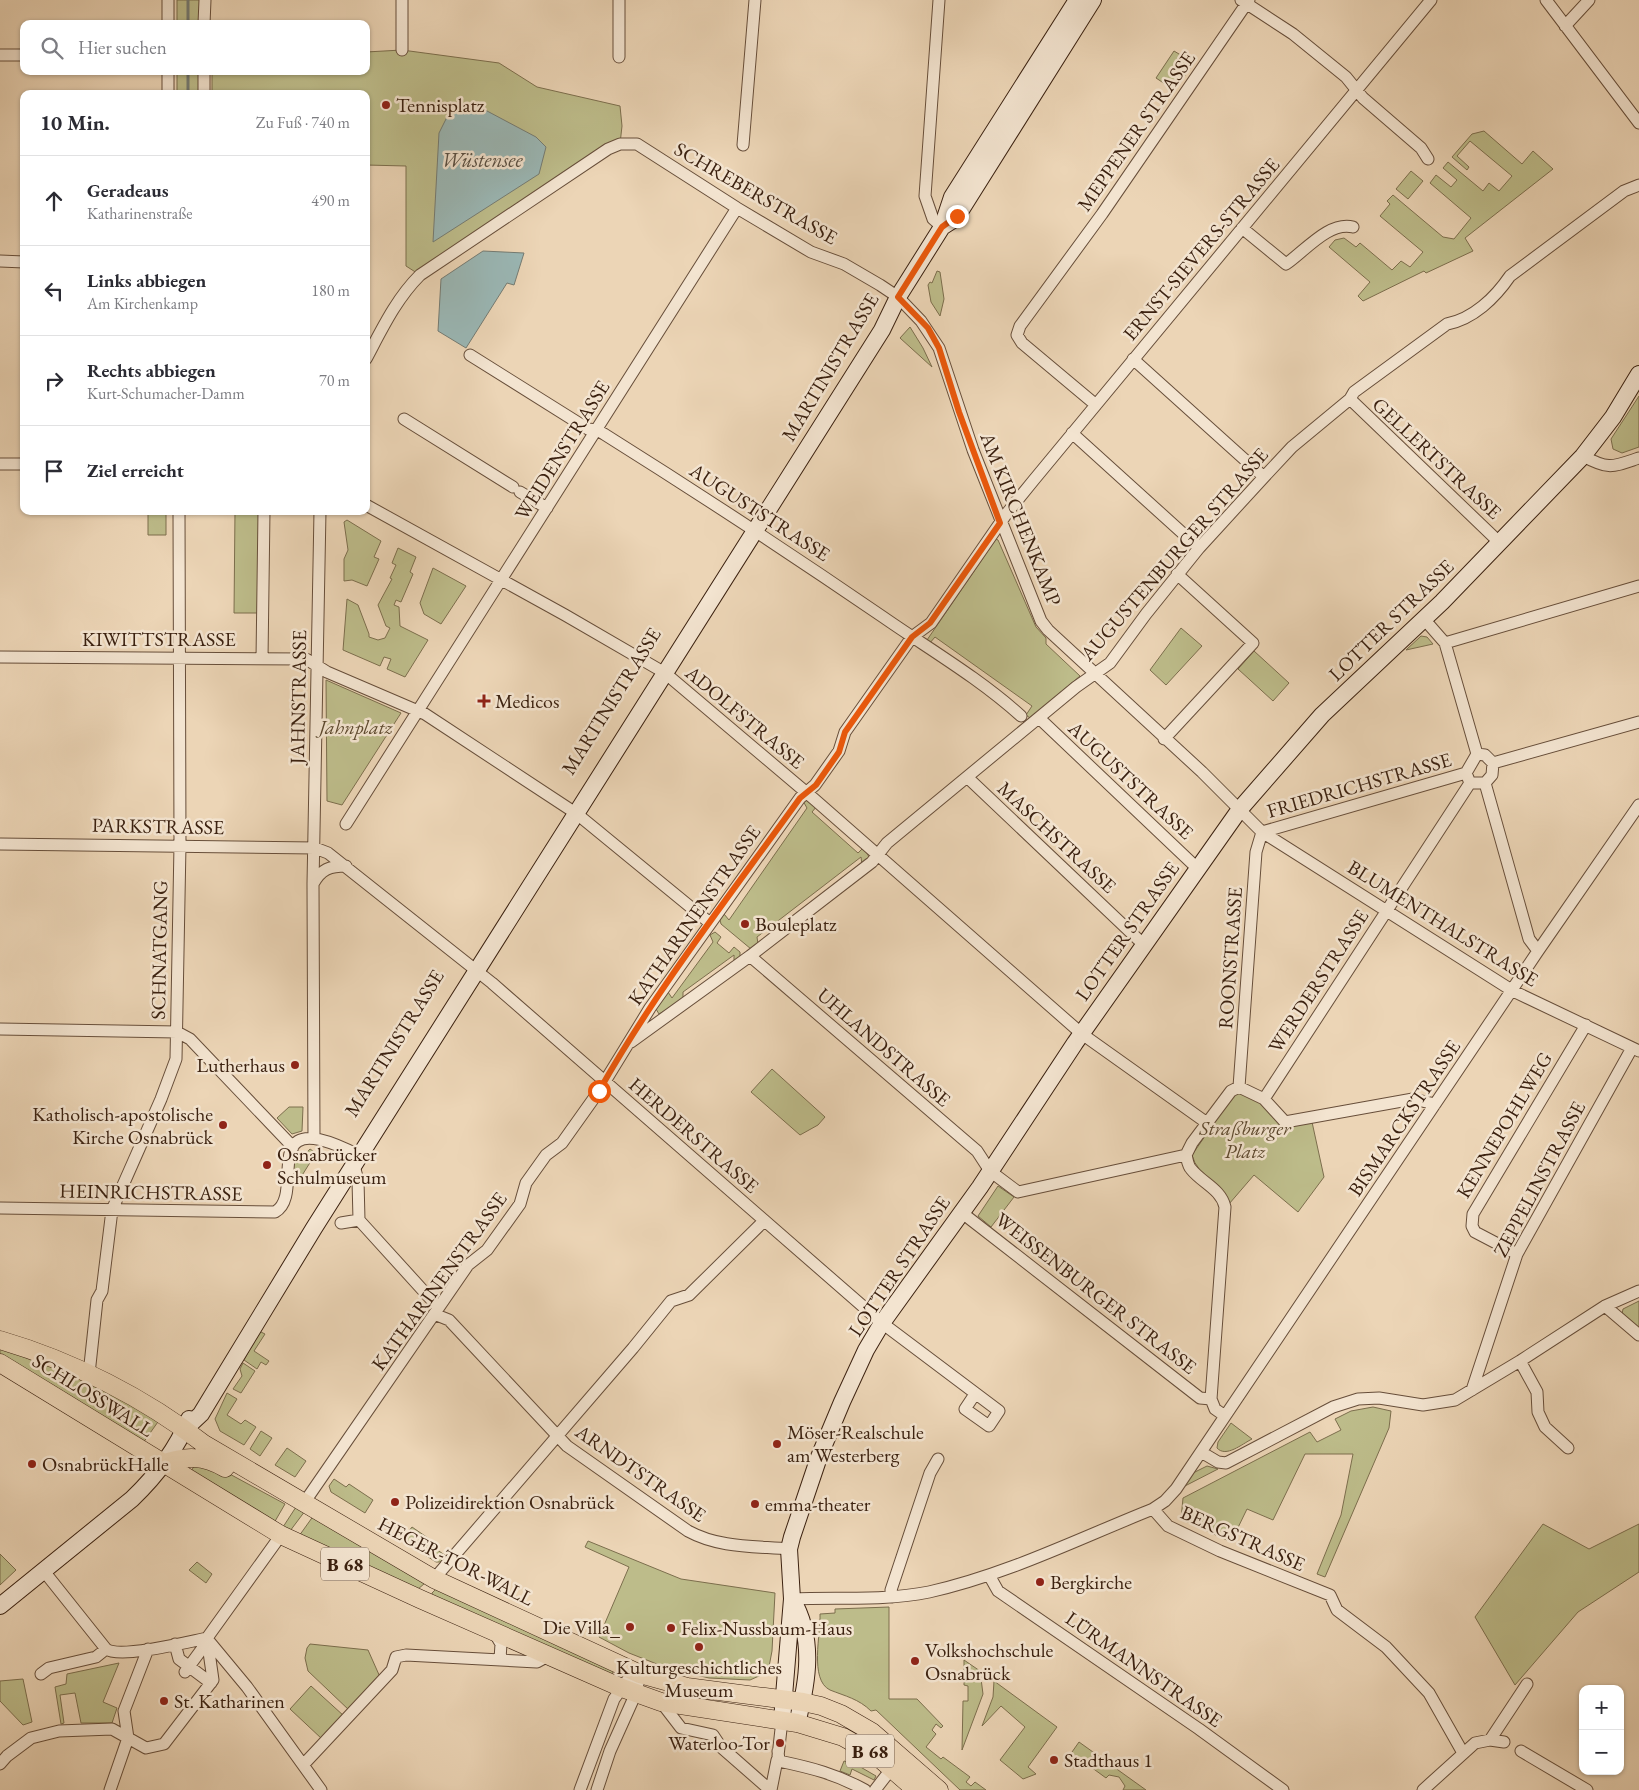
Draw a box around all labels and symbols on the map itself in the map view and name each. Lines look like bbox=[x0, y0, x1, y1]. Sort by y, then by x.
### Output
street label: MEPPENER STRASSE bbox=[1071, 46, 1201, 216]
place label: Tennisplatz bbox=[396, 92, 485, 118]
marker: Tennisplatz bbox=[380, 99, 392, 111]
street label: SCHREBERSTRASSE bbox=[670, 136, 842, 250]
water label: Wüstensee bbox=[441, 146, 524, 173]
street label: ERNST-SIEVERS-STRASSE bbox=[1117, 152, 1285, 346]
route end bbox=[946, 205, 969, 228]
street label: MARTINISTRASSE bbox=[775, 288, 885, 446]
street label: WEIDENSTRASSE bbox=[509, 375, 615, 525]
street label: GELLERTSTRASSE bbox=[1367, 391, 1507, 525]
street label: AM KIRCHENKAMP bbox=[974, 428, 1068, 609]
street label: AUGUSTENBURGER STRASSE bbox=[1074, 442, 1274, 667]
street label: AUGUSTSTRASSE bbox=[684, 456, 835, 567]
street label: LOTTER STRASSE bbox=[1323, 554, 1459, 686]
street label: MARTINISTRASSE bbox=[555, 623, 667, 779]
street label: KIWITTSTRASSE bbox=[82, 626, 236, 652]
street label: JAHNSTRASSE bbox=[284, 630, 312, 766]
street label: ADOLFSTRASSE bbox=[679, 659, 810, 774]
place label: Medicos bbox=[495, 688, 559, 714]
marker: Medicos bbox=[477, 694, 491, 708]
park label: Jahnplatz bbox=[315, 714, 394, 740]
street label: AUGUSTSTRASSE bbox=[1062, 715, 1199, 845]
street label: FRIEDRICHSTRASSE bbox=[1264, 746, 1454, 824]
street label: MASCHSTRASSE bbox=[992, 775, 1122, 899]
street label: PARKSTRASSE bbox=[92, 812, 224, 840]
street label: KATHARINENSTRASSE bbox=[622, 820, 766, 1010]
street label: BLUMENTHALSTRASSE bbox=[1343, 854, 1543, 992]
street label: LOTTER STRASSE bbox=[1069, 856, 1185, 1006]
street label: SCHNATGANG bbox=[145, 880, 173, 1020]
street label: ROONSTRASSE bbox=[1212, 886, 1248, 1030]
street label: WERDERSTRASSE bbox=[1262, 904, 1374, 1058]
place label: Bouleplatz bbox=[755, 911, 837, 937]
marker: Bouleplatz bbox=[739, 918, 751, 930]
street label: MARTINISTRASSE bbox=[338, 965, 450, 1121]
street label: UHLANDSTRASSE bbox=[812, 982, 956, 1112]
street label: BISMARCKSTRASSE bbox=[1342, 1035, 1466, 1201]
street label: KENNEPOHLWEG bbox=[1450, 1047, 1558, 1203]
place label: Lutherhaus bbox=[196, 1052, 285, 1078]
marker: Lutherhaus bbox=[289, 1059, 301, 1071]
street label: HERDERSTRASSE bbox=[624, 1071, 764, 1199]
route start bbox=[588, 1080, 611, 1103]
street label: ZEPPELINSTRASSE bbox=[1487, 1097, 1591, 1261]
place label: Katholisch-apostolische Kirche Osnabrück bbox=[32, 1101, 214, 1150]
park label: Straßburger Platz bbox=[1198, 1115, 1292, 1164]
marker: Katholisch-apostolische Kirche Osnabrück bbox=[217, 1119, 229, 1131]
place label: Osnabrücker Schulmuseum bbox=[277, 1141, 387, 1190]
marker: Osnabrücker Schulmuseum bbox=[261, 1159, 273, 1171]
street label: HEINRICHSTRASSE bbox=[59, 1177, 243, 1207]
street label: KATHARINENSTRASSE bbox=[365, 1187, 513, 1375]
street label: LOTTER STRASSE bbox=[842, 1191, 956, 1341]
street label: WEISSENBURGER STRASSE bbox=[990, 1206, 1202, 1380]
street label: SCHLOSSWALL bbox=[28, 1347, 159, 1443]
street label: ARNDTSTRASSE bbox=[570, 1418, 711, 1528]
place label: Möser-Realschule am Westerberg bbox=[787, 1419, 924, 1468]
marker: Möser-Realschule am Westerberg bbox=[771, 1438, 783, 1450]
place label: OsnabrückHalle bbox=[42, 1451, 169, 1477]
marker: OsnabrückHalle bbox=[26, 1458, 38, 1470]
place label: Polizeidirektion Osnabrück bbox=[405, 1489, 615, 1515]
place label: emma-theater bbox=[765, 1491, 871, 1517]
marker: Polizeidirektion Osnabrück bbox=[389, 1496, 401, 1508]
marker: emma-theater bbox=[749, 1498, 761, 1510]
street label: BERGSTRASSE bbox=[1177, 1499, 1309, 1577]
street label: HEGER-TOR-WALL bbox=[374, 1511, 539, 1612]
road number: B 68 bbox=[321, 1548, 369, 1580]
place label: Bergkirche bbox=[1050, 1569, 1132, 1595]
marker: Bergkirche bbox=[1034, 1576, 1046, 1588]
street label: LÜRMANNSTRASSE bbox=[1060, 1605, 1228, 1733]
place label: Die Villa_ bbox=[543, 1614, 621, 1640]
place label: Felix-Nussbaum-Haus bbox=[681, 1615, 852, 1641]
marker: Die Villa_ bbox=[624, 1621, 636, 1633]
marker: Felix-Nussbaum-Haus bbox=[665, 1622, 677, 1634]
place label: Volkshochschule Osnabrück bbox=[925, 1637, 1054, 1686]
marker: Kulturgeschichtliches Museum bbox=[693, 1641, 705, 1653]
place label: Kulturgeschichtliches Museum bbox=[616, 1654, 782, 1703]
marker: Volkshochschule Osnabrück bbox=[909, 1655, 921, 1667]
place label: St. Katharinen bbox=[174, 1688, 285, 1714]
marker: St. Katharinen bbox=[158, 1695, 170, 1707]
place label: Waterloo-Tor bbox=[668, 1730, 770, 1756]
road number: B 68 bbox=[846, 1734, 894, 1768]
marker: Waterloo-Tor bbox=[774, 1737, 786, 1749]
place label: Stadthaus 1 bbox=[1064, 1747, 1153, 1773]
marker: Stadthaus 1 bbox=[1048, 1754, 1060, 1766]

